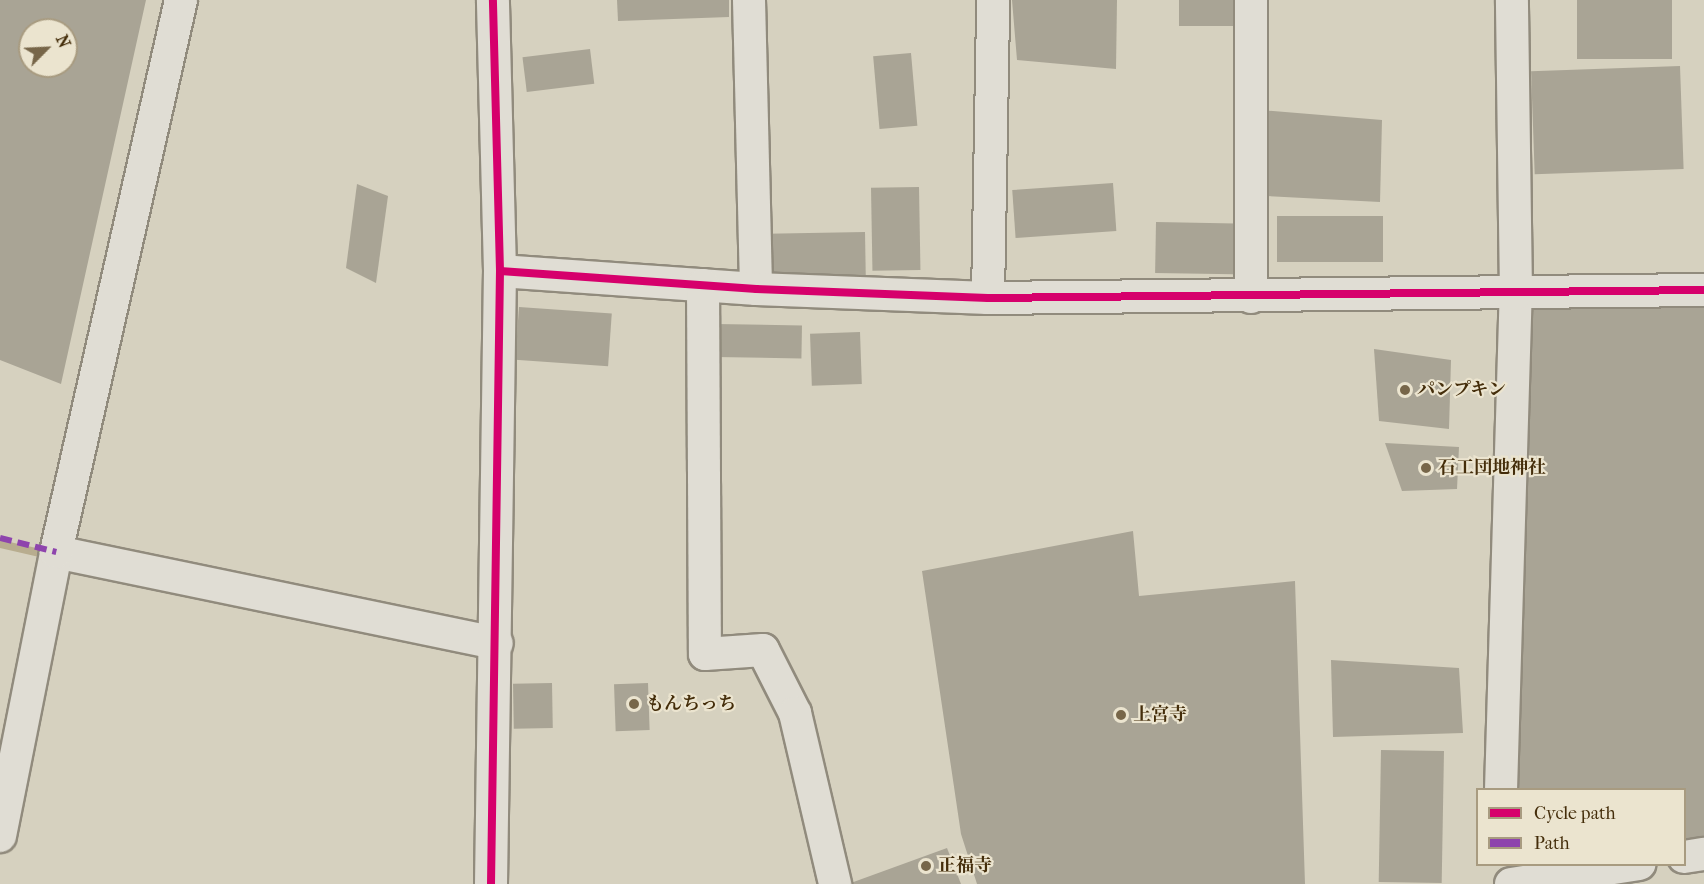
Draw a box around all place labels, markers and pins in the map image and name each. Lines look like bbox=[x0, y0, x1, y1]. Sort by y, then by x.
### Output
place label: パンプキン bbox=[1417, 379, 1507, 401]
marker: パンプキン bbox=[1398, 383, 1412, 397]
place label: 石工団地神社 bbox=[1438, 457, 1546, 479]
marker: 石工団地神社 bbox=[1419, 461, 1433, 475]
place label: もんちっち bbox=[646, 693, 736, 715]
marker: もんちっち bbox=[627, 697, 641, 711]
place label: 上宮寺 bbox=[1133, 704, 1187, 726]
marker: 上宮寺 bbox=[1114, 708, 1128, 722]
place label: 正福寺 bbox=[938, 855, 992, 877]
marker: 正福寺 bbox=[919, 859, 933, 873]

